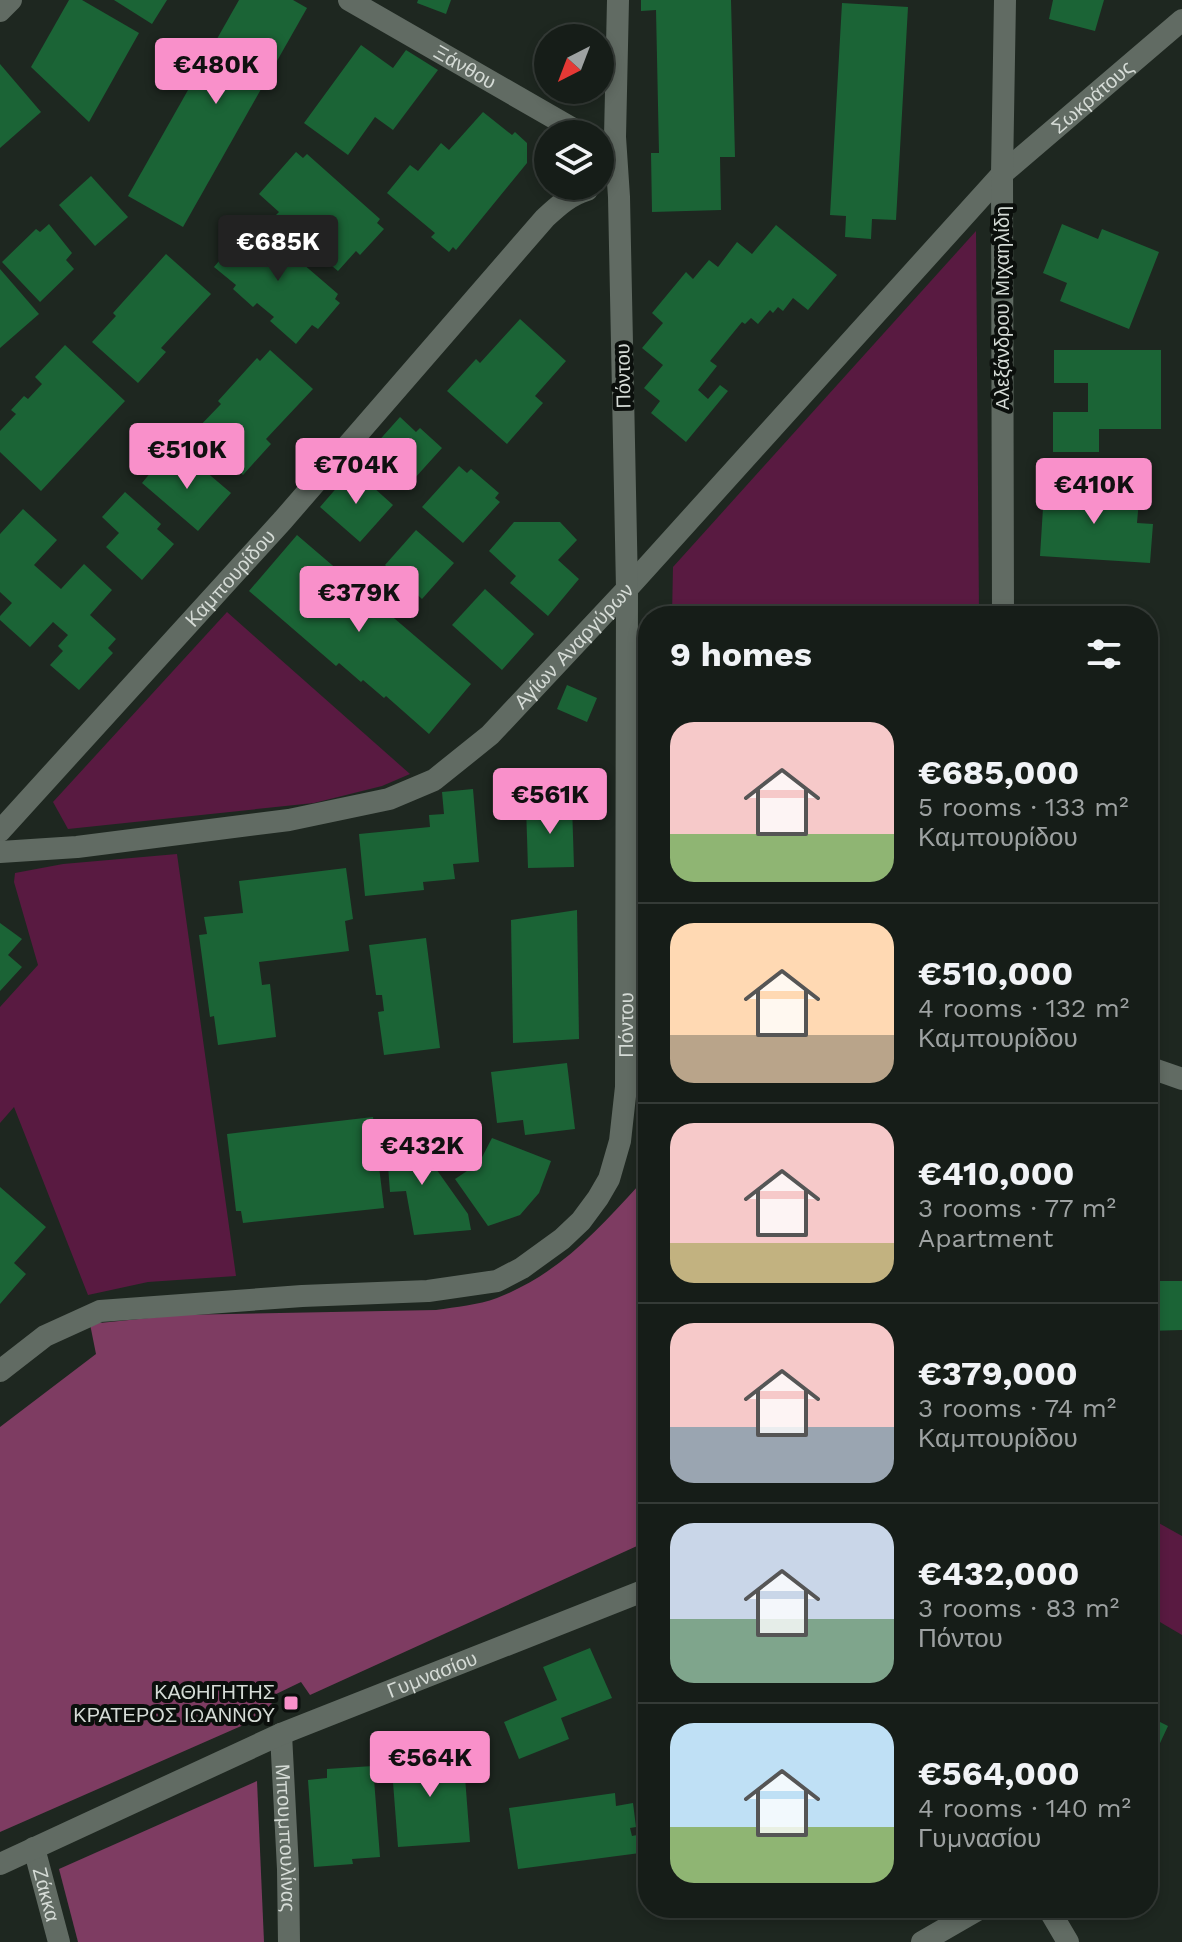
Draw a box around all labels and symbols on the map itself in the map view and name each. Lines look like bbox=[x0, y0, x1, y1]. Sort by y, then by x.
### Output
north arrow bbox=[534, 24, 614, 104]
pin: €480K bbox=[160, 38, 272, 106]
street label: Ξάνθου bbox=[430, 40, 501, 94]
street label: Σωκράτους bbox=[1046, 55, 1138, 139]
street label: Aλεξάνδρου Mιχαηλίδη bbox=[990, 206, 1014, 410]
pin: €685K bbox=[222, 215, 334, 283]
street label: Πόντου bbox=[610, 343, 636, 409]
pin: €510K bbox=[131, 423, 243, 491]
pin: €704K bbox=[300, 438, 412, 506]
pin: €410K bbox=[1038, 458, 1150, 526]
street label: Καμπουρίδου bbox=[180, 524, 280, 632]
pin: €379K bbox=[303, 566, 415, 634]
street label: Αγίων Αναργύρων bbox=[509, 578, 638, 714]
pin: €561K bbox=[494, 768, 606, 836]
street label: Πόντου bbox=[614, 992, 638, 1058]
pin: €432K bbox=[366, 1119, 478, 1187]
street label: Γυμνασίου bbox=[384, 1646, 481, 1703]
place label: ΚΑΘΗΓΗΤΗΣ ΚΡΑΤΕΡΟΣ ΙΩΑΝΝΟΥ bbox=[73, 1680, 275, 1727]
marker: ΚΑΘΗΓΗΤΗΣ ΚΡΑΤΕΡΟΣ ΙΩΑΝΝΟΥ bbox=[282, 1694, 300, 1712]
pin: €564K bbox=[374, 1731, 486, 1799]
street label: Μπουμπουλίνας bbox=[271, 1763, 301, 1913]
street label: Ζάκκα bbox=[28, 1865, 65, 1924]

